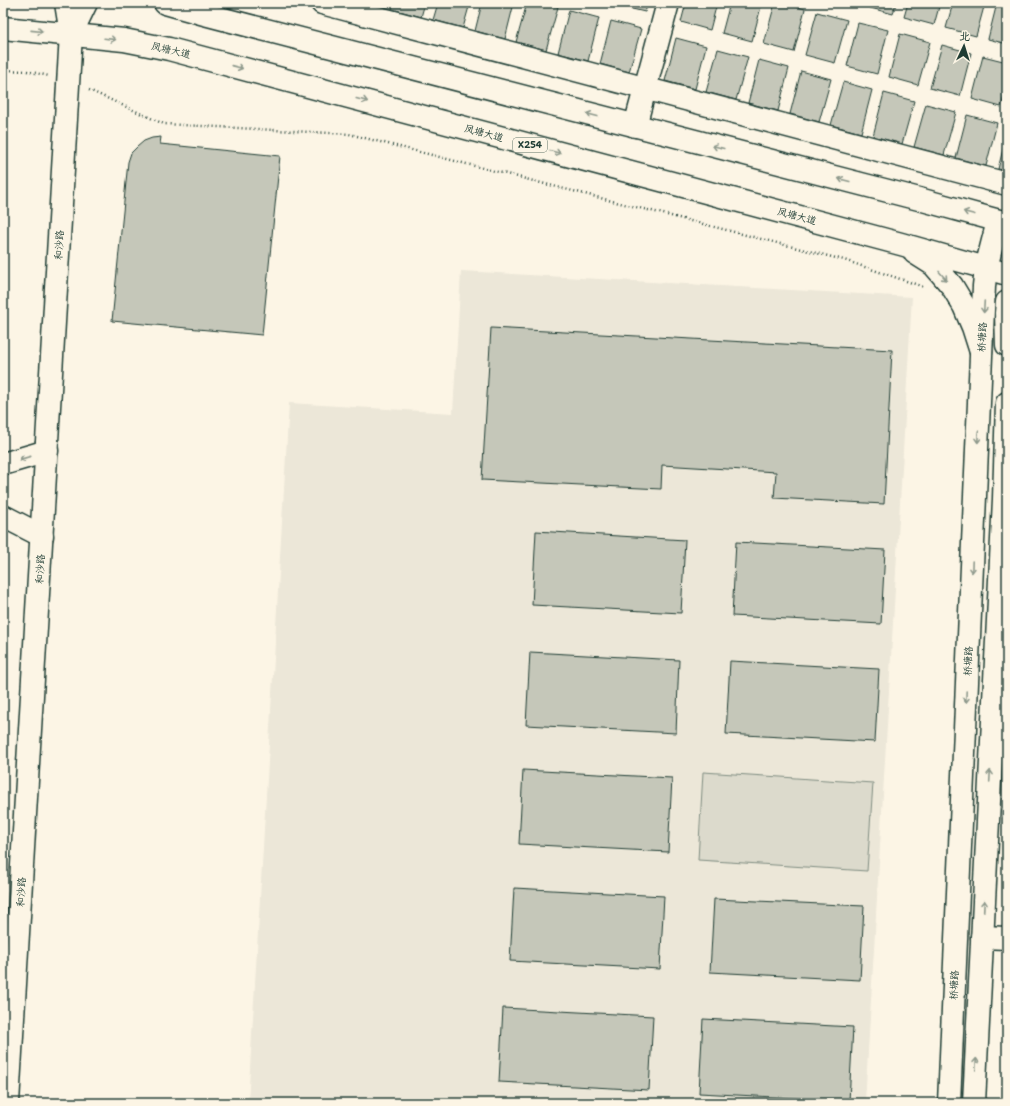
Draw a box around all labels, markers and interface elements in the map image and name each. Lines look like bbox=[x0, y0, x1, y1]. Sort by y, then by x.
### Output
north arrow bbox=[944, 26, 984, 66]
one-way arrow bbox=[30, 27, 43, 35]
text: 北 bbox=[959, 29, 971, 44]
one-way arrow bbox=[103, 35, 116, 43]
street label: 凤塘大道 bbox=[150, 39, 192, 61]
one-way arrow bbox=[230, 64, 243, 71]
one-way arrow bbox=[355, 97, 368, 105]
one-way arrow bbox=[586, 110, 599, 118]
street label: 凤塘大道 bbox=[463, 122, 505, 144]
road number: X254 bbox=[513, 138, 547, 152]
one-way arrow bbox=[712, 143, 725, 150]
one-way arrow bbox=[549, 149, 562, 156]
one-way arrow bbox=[837, 176, 850, 183]
street label: 凤塘大道 bbox=[776, 205, 818, 227]
one-way arrow bbox=[963, 209, 976, 216]
street label: 和沙路 bbox=[52, 230, 66, 260]
one-way arrow bbox=[938, 270, 947, 280]
one-way arrow bbox=[980, 300, 987, 313]
street label: 桥塘路 bbox=[975, 322, 989, 352]
one-way arrow bbox=[974, 430, 981, 443]
one-way arrow bbox=[19, 455, 32, 462]
street label: 和沙路 bbox=[33, 554, 47, 584]
one-way arrow bbox=[968, 560, 976, 573]
street label: 桥塘路 bbox=[961, 646, 975, 676]
one-way arrow bbox=[963, 690, 970, 703]
one-way arrow bbox=[986, 770, 994, 783]
street label: 和沙路 bbox=[14, 877, 28, 907]
one-way arrow bbox=[980, 900, 987, 913]
street label: 桥塘路 bbox=[947, 970, 961, 1000]
one-way arrow bbox=[972, 1058, 979, 1071]

